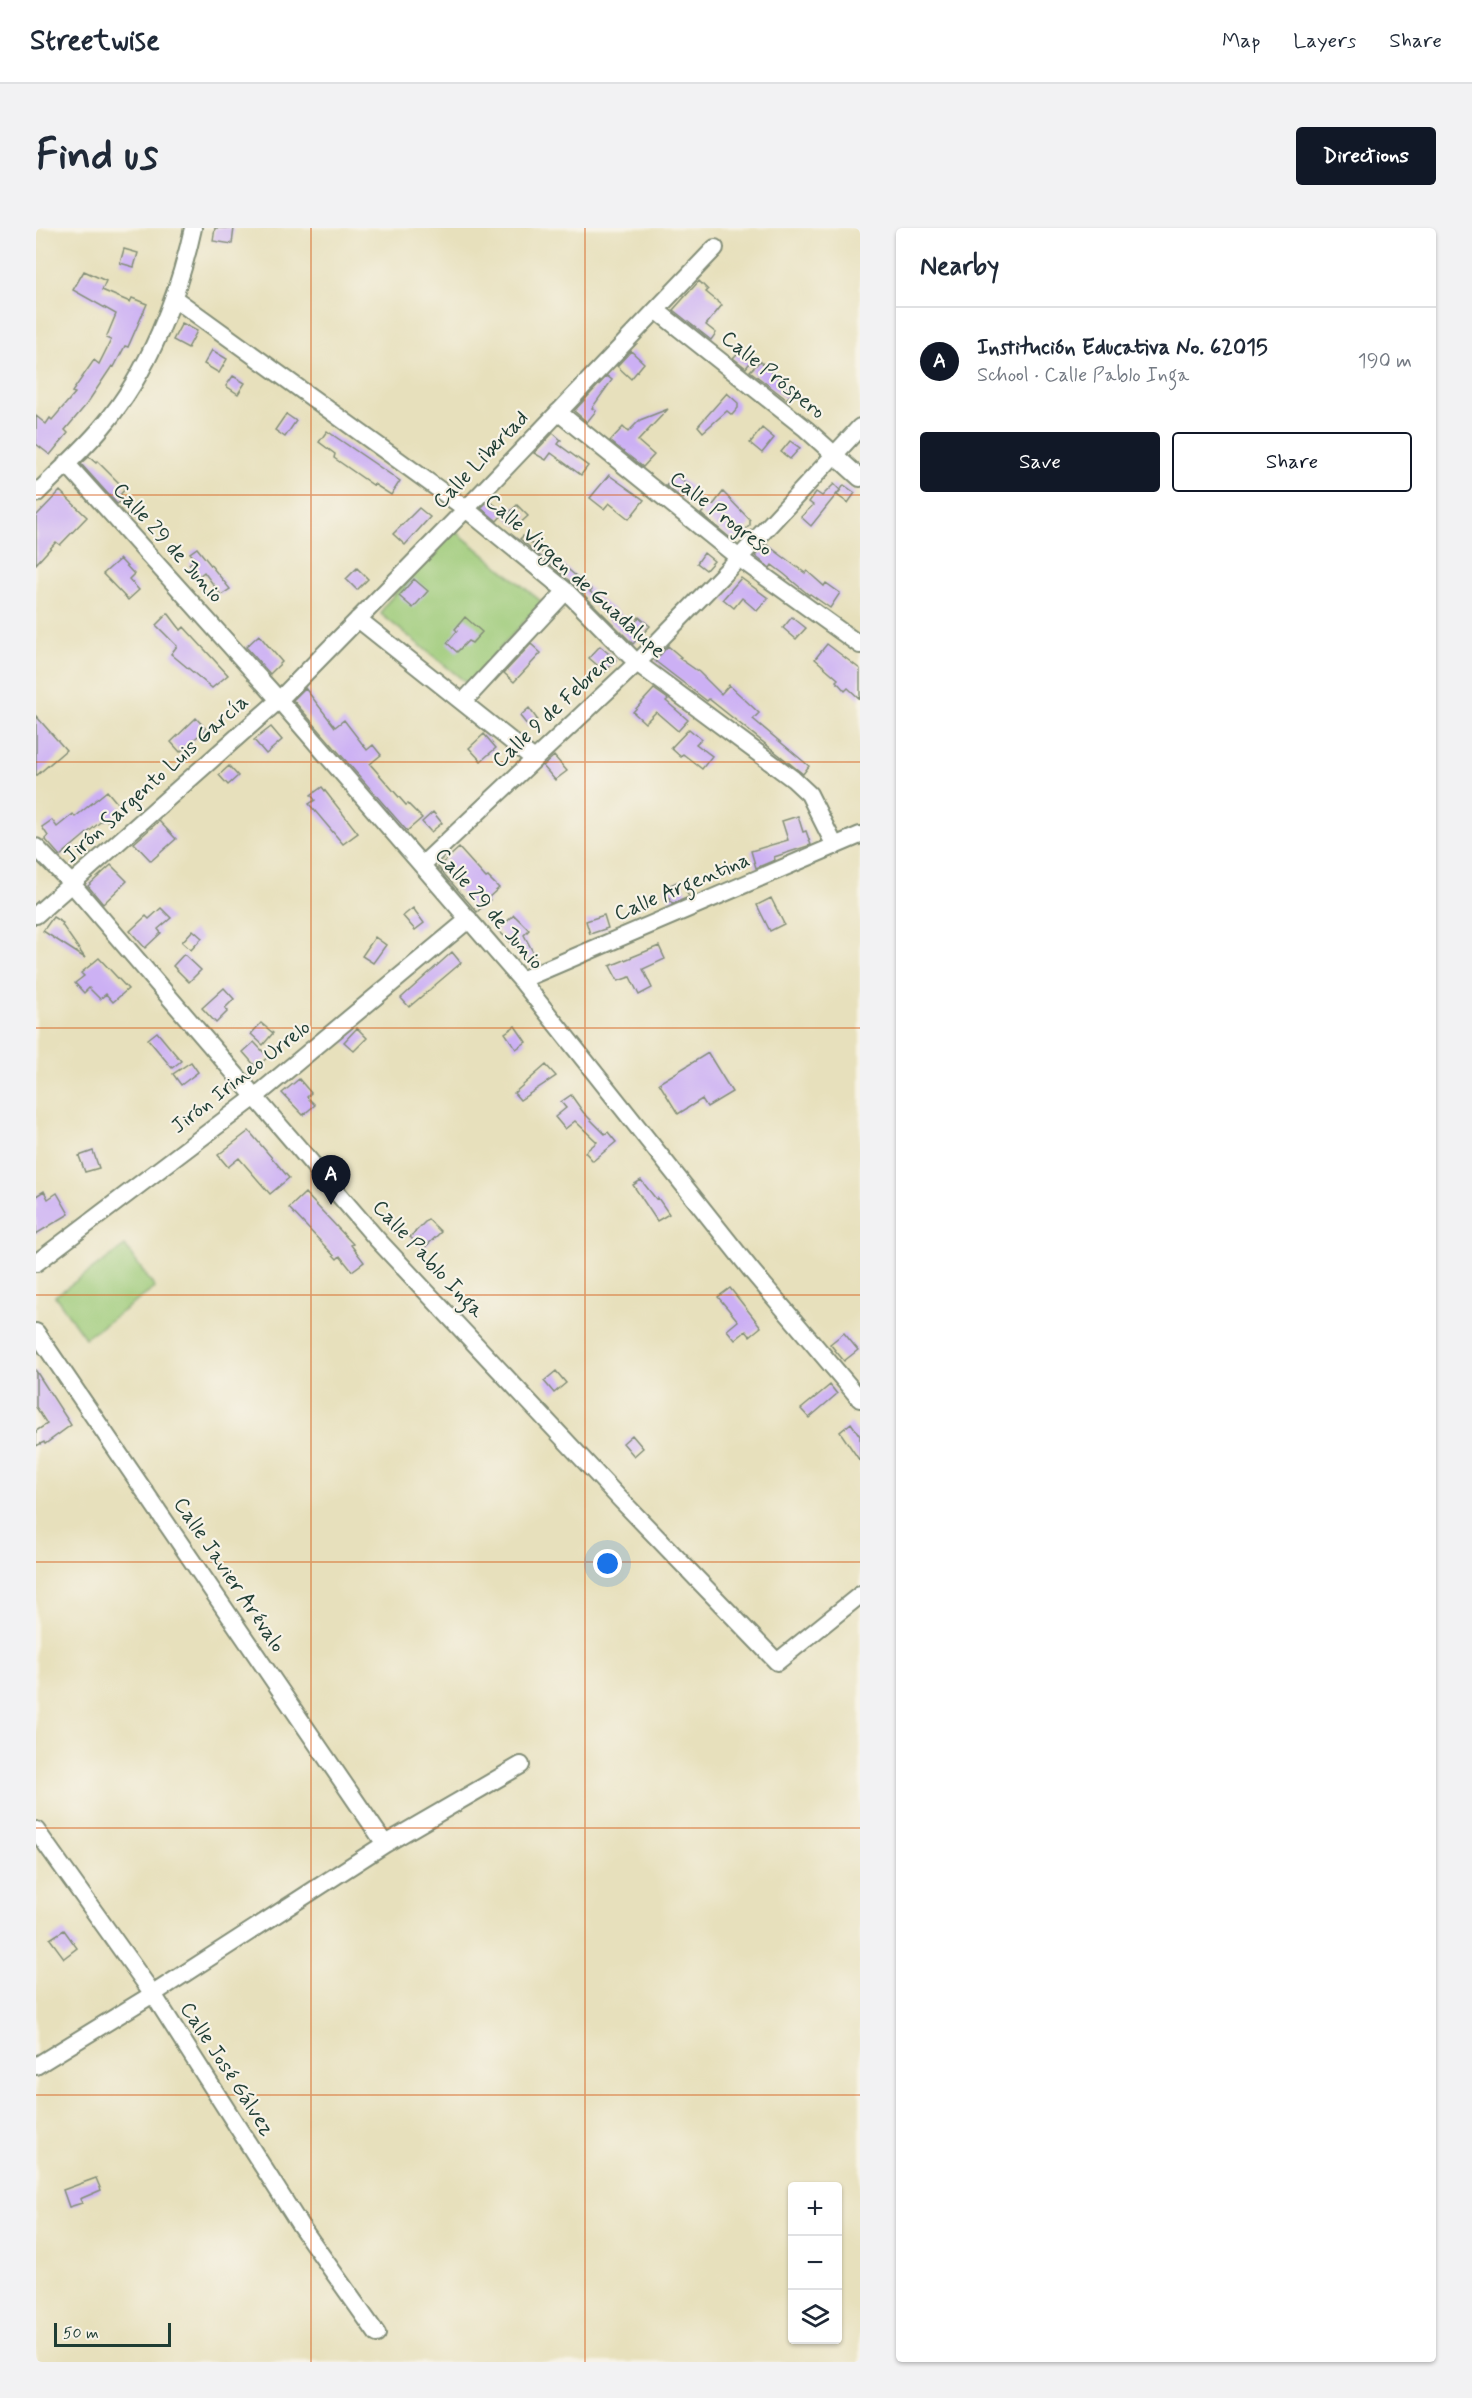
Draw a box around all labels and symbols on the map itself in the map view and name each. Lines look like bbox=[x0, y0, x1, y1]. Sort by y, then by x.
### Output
street label: Calle Próspero bbox=[715, 324, 831, 426]
street label: Calle Libertad bbox=[427, 405, 535, 515]
street label: Calle Progreso bbox=[664, 465, 778, 563]
street label: Calle 29 de Junio bbox=[106, 477, 230, 609]
street label: Calle Virgen de Guadalupe bbox=[478, 487, 671, 665]
street label: Calle 9 de Febrero bbox=[486, 645, 622, 775]
street label: Jirón Sargento Luis García bbox=[57, 688, 255, 870]
street label: Calle 29 de Junio bbox=[428, 842, 550, 976]
street label: Calle Argentina bbox=[610, 846, 755, 930]
street label: Jirón Irineo Urrelo bbox=[166, 1014, 316, 1140]
pin: A bbox=[312, 1156, 350, 1205]
street label: Calle Pablo Inga bbox=[364, 1194, 490, 1326]
street label: Calle Javier Arévalo bbox=[167, 1492, 291, 1658]
your location bbox=[593, 1549, 622, 1578]
street label: Calle José Gálvez bbox=[173, 1996, 281, 2142]
scale bar bbox=[54, 2320, 171, 2348]

